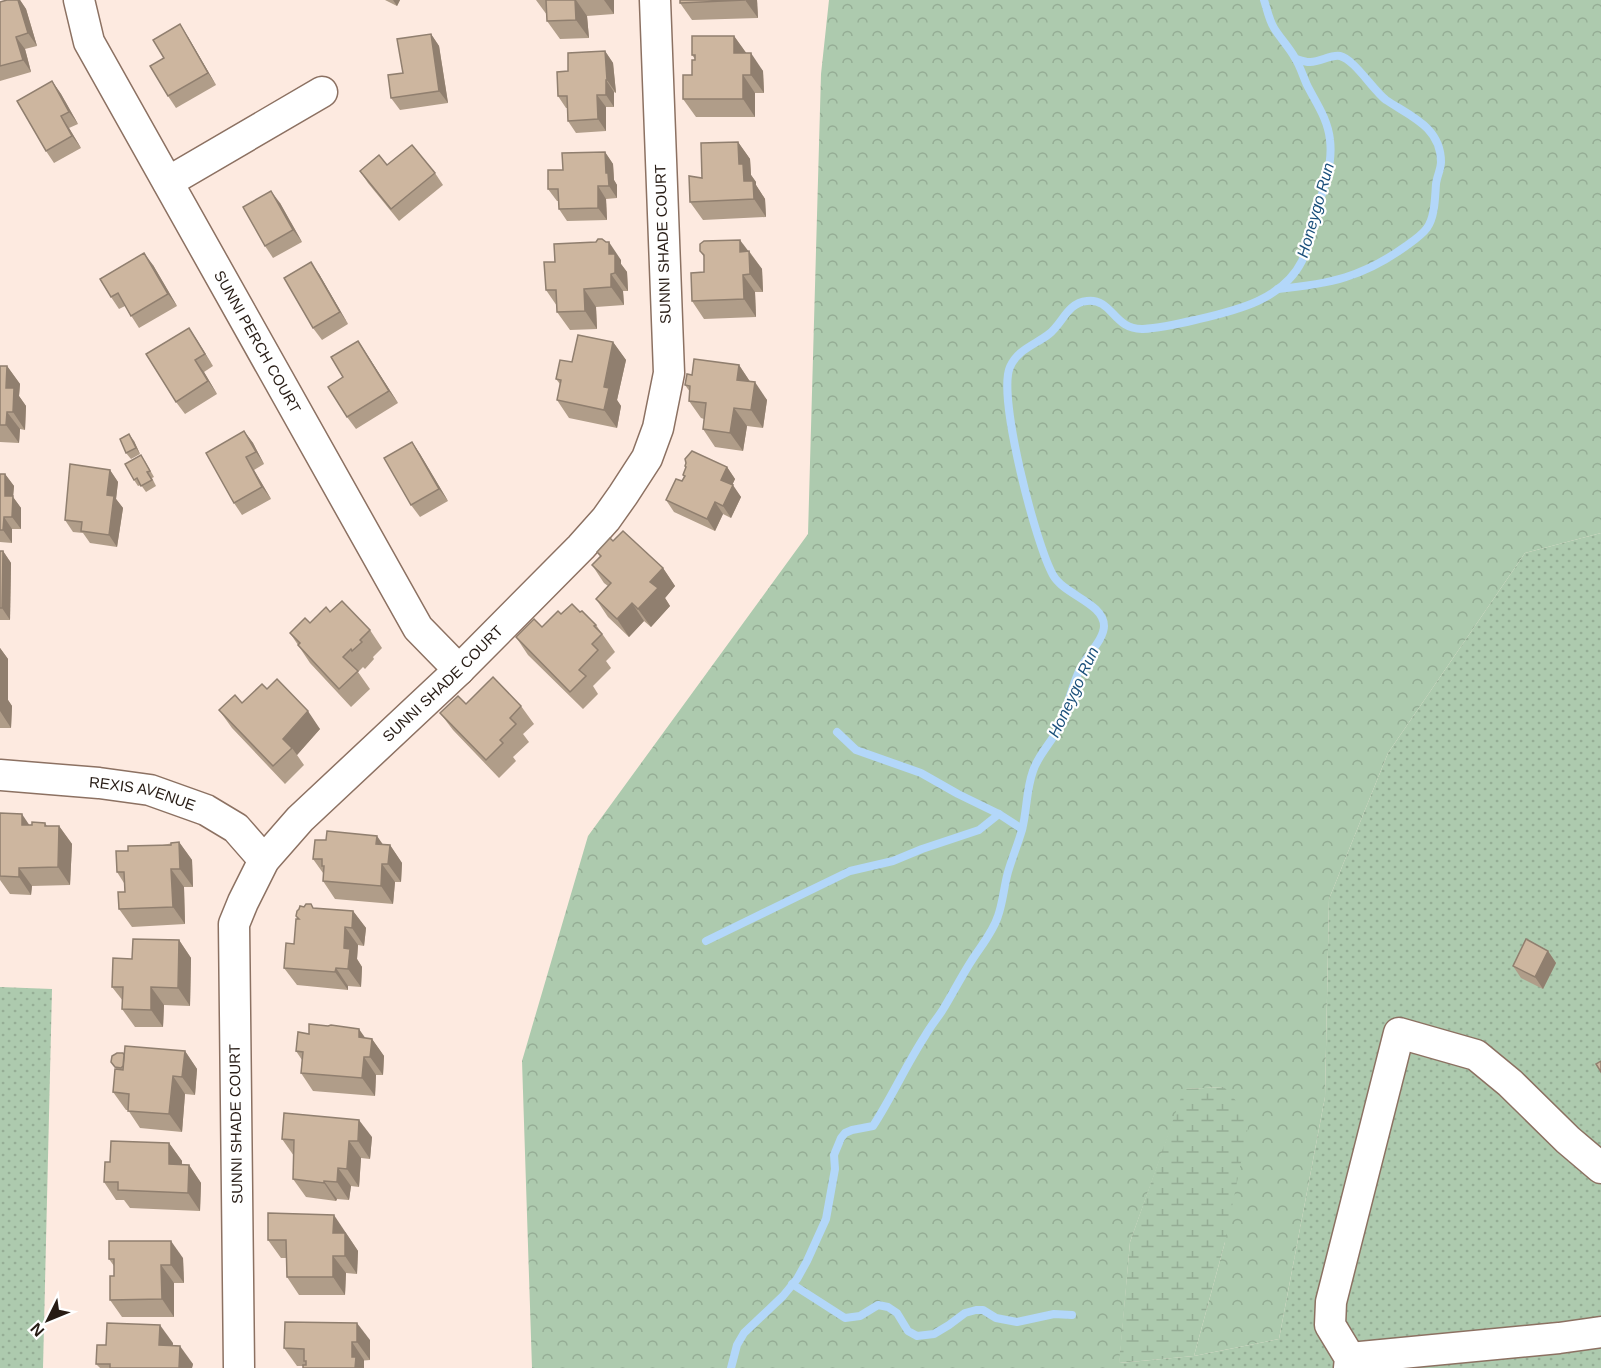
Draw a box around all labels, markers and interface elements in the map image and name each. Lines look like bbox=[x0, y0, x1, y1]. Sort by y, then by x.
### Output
water label: Honeygo Run bbox=[1294, 161, 1337, 260]
street label: SUNNI SHADE COURT bbox=[651, 164, 674, 324]
street label: SUNNI PERCH COURT bbox=[211, 267, 305, 416]
street label: SUNNI SHADE COURT bbox=[379, 622, 506, 745]
water label: Honeygo Run bbox=[1045, 644, 1102, 740]
street label: REXIS AVENUE bbox=[89, 773, 198, 814]
street label: SUNNI SHADE COURT bbox=[226, 1044, 245, 1204]
north arrow bbox=[18, 1290, 78, 1350]
text: N bbox=[27, 1320, 48, 1340]

